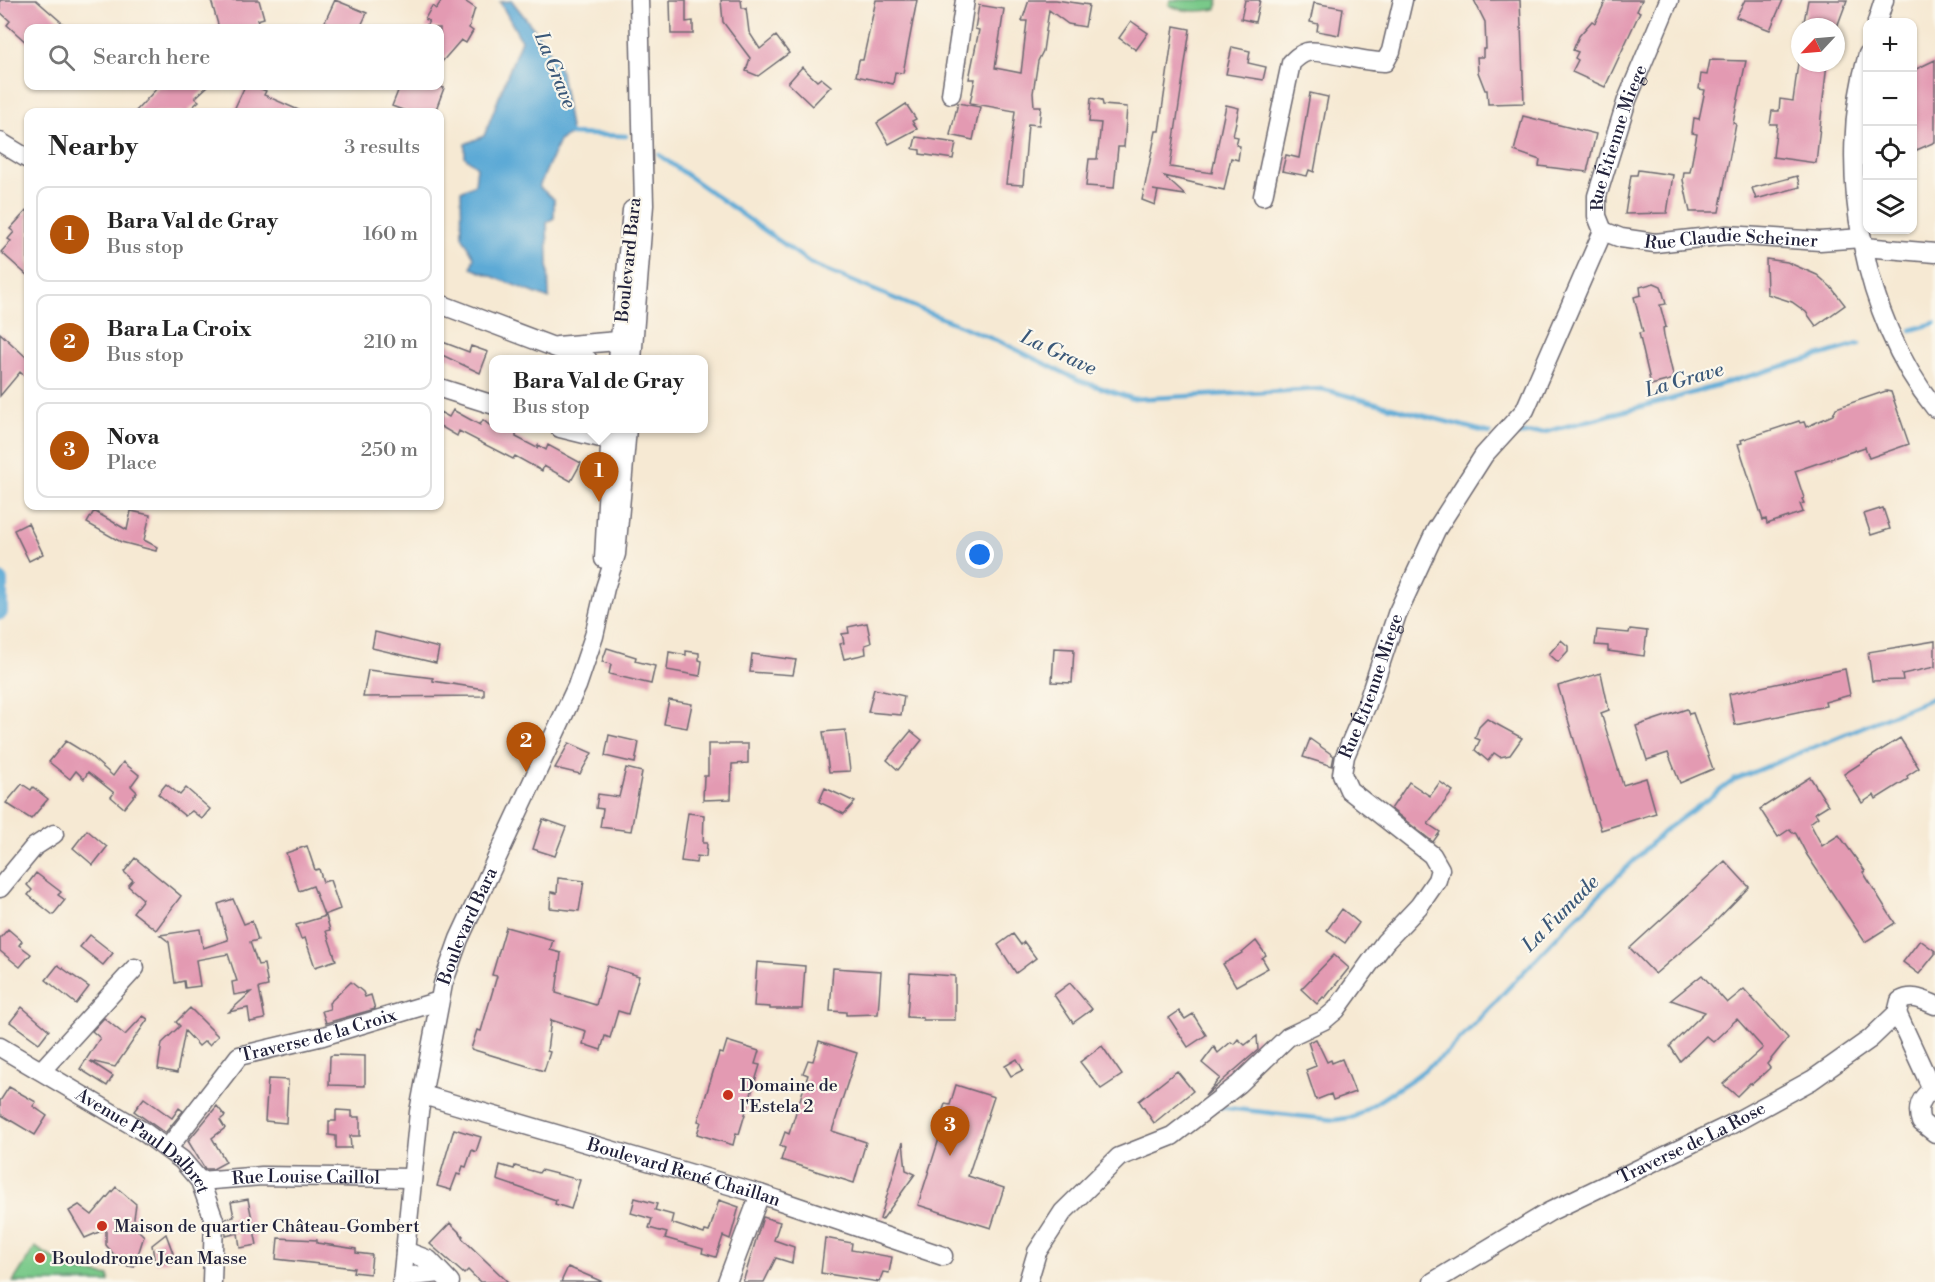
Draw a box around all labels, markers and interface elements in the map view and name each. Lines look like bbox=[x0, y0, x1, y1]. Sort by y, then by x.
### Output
north arrow bbox=[1791, 18, 1845, 72]
map controls bbox=[1863, 18, 1917, 234]
button: + bbox=[1863, 18, 1917, 72]
search box bbox=[24, 24, 444, 90]
water label: La Grave bbox=[528, 28, 582, 113]
icon: search bbox=[45, 41, 78, 74]
text: Search here bbox=[93, 44, 210, 71]
street label: Rue Étienne Miege bbox=[1586, 61, 1653, 211]
button: − bbox=[1863, 72, 1917, 126]
button: locate bbox=[1863, 126, 1917, 180]
text: Nearby bbox=[48, 131, 138, 163]
text: 3 results bbox=[344, 135, 420, 160]
button: layers bbox=[1863, 180, 1917, 234]
street label: Boulevard Bara bbox=[610, 196, 647, 325]
text: Bara Val de Gray bbox=[107, 208, 278, 235]
text: 1 bbox=[65, 222, 74, 247]
text: 160 m bbox=[363, 222, 418, 247]
street label: Rue Claudie Scheiner bbox=[1643, 224, 1819, 255]
text: Bus stop bbox=[107, 235, 184, 260]
text: Bara La Croix bbox=[107, 316, 252, 343]
water label: La Grave bbox=[1016, 325, 1101, 382]
text: 2 bbox=[63, 330, 76, 355]
text: 210 m bbox=[363, 330, 418, 355]
text: Bus stop bbox=[107, 343, 184, 368]
popup bbox=[489, 355, 708, 433]
water label: La Grave bbox=[1641, 357, 1727, 404]
text: Bara Val de Gray bbox=[513, 368, 684, 395]
text: Bus stop bbox=[513, 395, 590, 420]
text: Nova bbox=[107, 424, 159, 451]
text: 3 bbox=[63, 438, 76, 463]
text: 250 m bbox=[361, 438, 418, 463]
text: Place bbox=[107, 451, 157, 476]
pin: 1 bbox=[580, 452, 618, 502]
your location bbox=[965, 540, 994, 569]
street label: Rue Étienne Miege bbox=[1334, 611, 1408, 762]
pin: 2 bbox=[506, 722, 546, 772]
street label: Boulevard Bara bbox=[432, 863, 503, 989]
water label: La Fumade bbox=[1517, 870, 1605, 958]
street label: Traverse de la Croix bbox=[238, 1003, 400, 1067]
place label: Domaine de l'Estela 2 bbox=[740, 1074, 838, 1118]
street label: Avenue Paul Dalbret bbox=[70, 1083, 215, 1197]
marker: Domaine de l'Estela 2 bbox=[721, 1088, 735, 1102]
street label: Traverse de La Rose bbox=[1614, 1097, 1770, 1189]
pin: 3 bbox=[930, 1106, 970, 1156]
street label: Boulevard René Chaillan bbox=[583, 1133, 784, 1212]
street label: Rue Louise Caillol bbox=[231, 1165, 381, 1190]
place label: Maison de quartier Château-Gombert bbox=[114, 1215, 420, 1238]
marker: Maison de quartier Château-Gombert bbox=[95, 1219, 109, 1233]
place label: Boulodrome Jean Masse bbox=[51, 1247, 247, 1270]
marker: Boulodrome Jean Masse bbox=[33, 1251, 47, 1265]

